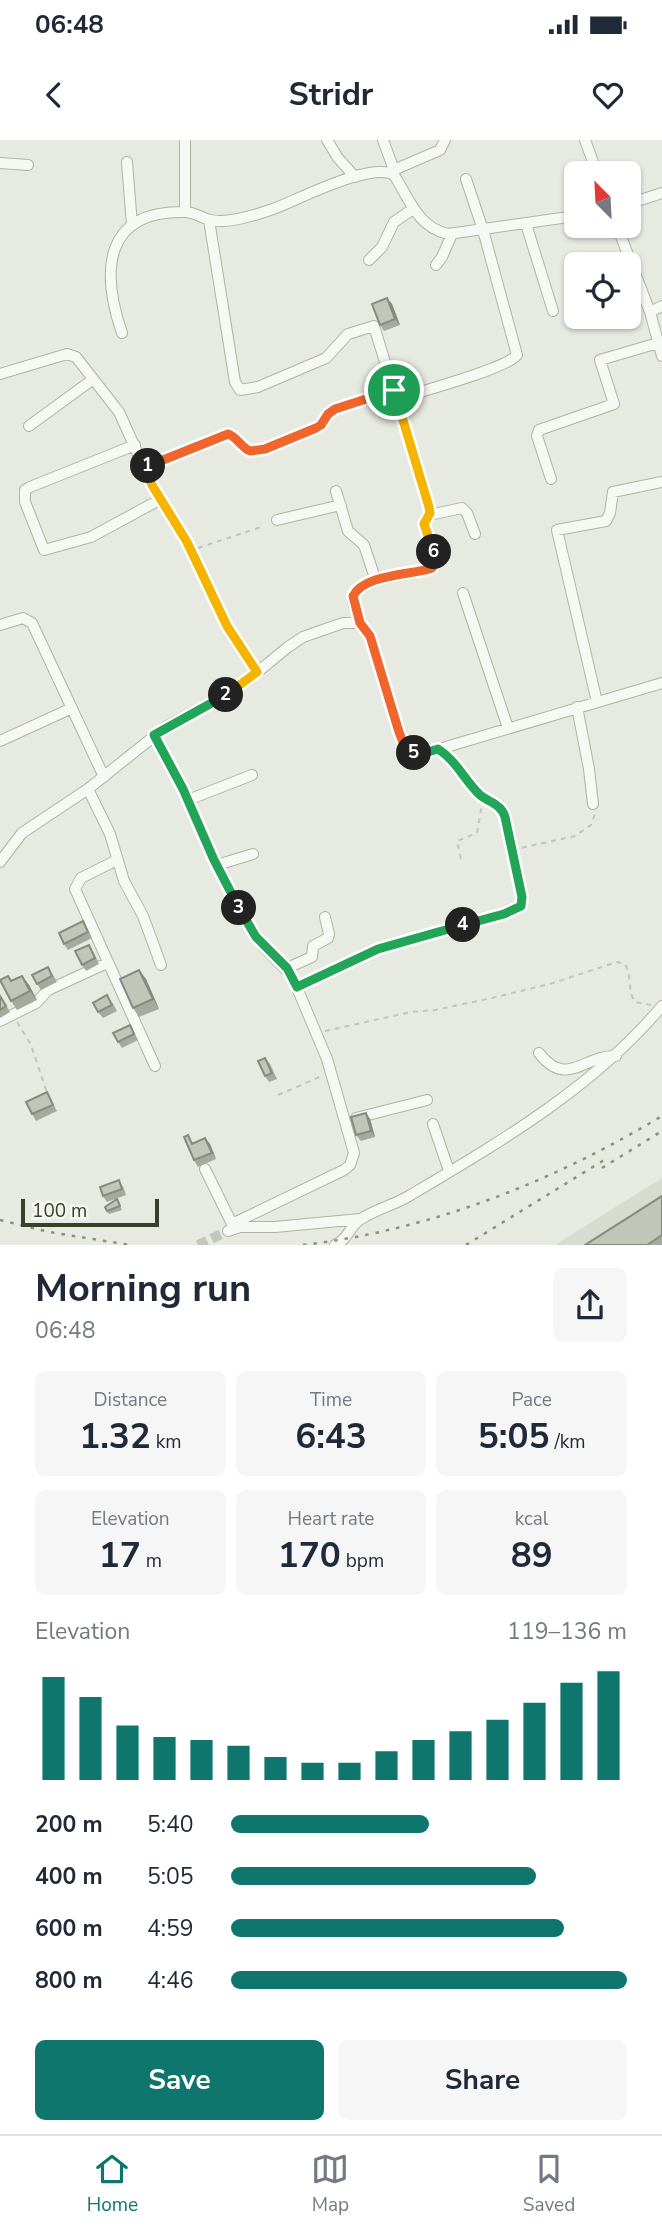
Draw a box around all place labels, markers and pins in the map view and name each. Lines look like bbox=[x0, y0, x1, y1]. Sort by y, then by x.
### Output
pin bbox=[364, 360, 424, 420]
pin: 1 bbox=[130, 448, 166, 484]
pin: 6 bbox=[416, 534, 452, 570]
pin: 2 bbox=[208, 678, 244, 712]
pin: 5 bbox=[396, 736, 432, 770]
pin: 3 bbox=[222, 890, 256, 926]
pin: 4 bbox=[446, 908, 480, 942]

